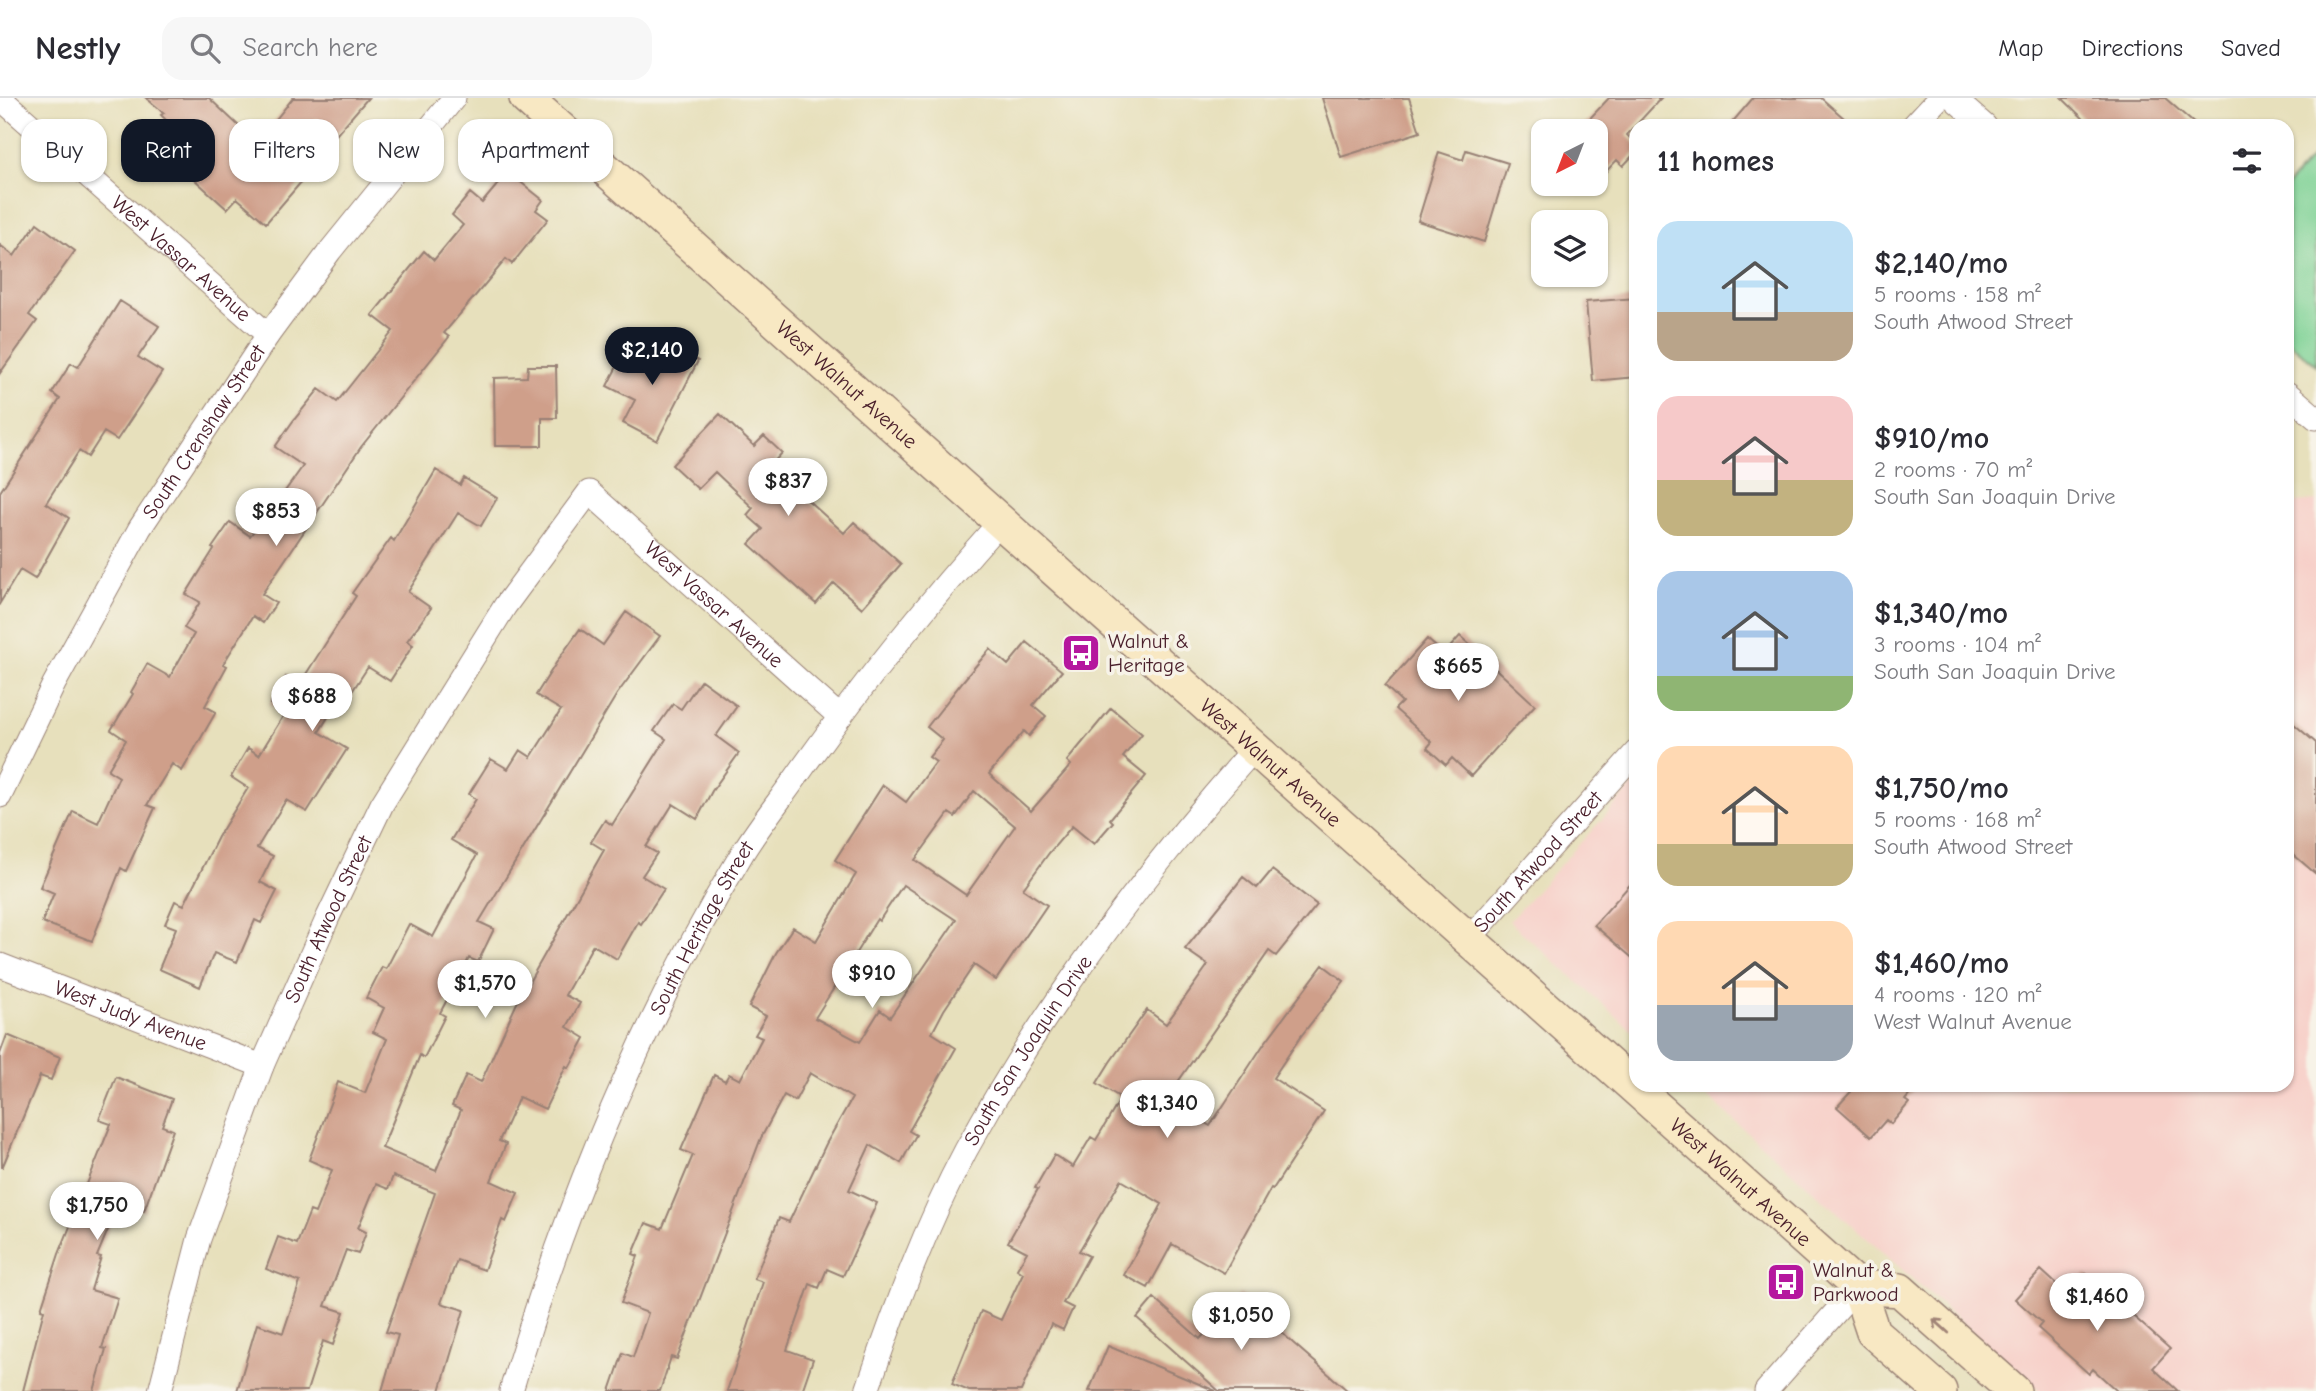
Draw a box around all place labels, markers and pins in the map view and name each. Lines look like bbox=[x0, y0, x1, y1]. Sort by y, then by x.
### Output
pin: $2,140 bbox=[595, 328, 709, 387]
pin: $837 bbox=[747, 458, 829, 518]
pin: $853 bbox=[235, 489, 317, 548]
place label: Walnut & Heritage bbox=[1108, 629, 1189, 677]
bus stop icon: Walnut & Heritage bbox=[1060, 632, 1102, 674]
pin: $665 bbox=[1417, 644, 1499, 703]
pin: $688 bbox=[271, 674, 353, 733]
pin: $910 bbox=[831, 950, 913, 1010]
pin: $1,570 bbox=[428, 960, 542, 1020]
pin: $1,340 bbox=[1110, 1080, 1224, 1140]
pin: $1,750 bbox=[40, 1182, 154, 1242]
place label: Walnut & Parkwood bbox=[1813, 1258, 1899, 1306]
bus stop icon: Walnut & Parkwood bbox=[1765, 1261, 1807, 1303]
pin: $1,460 bbox=[2040, 1274, 2154, 1333]
pin: $1,050 bbox=[1184, 1292, 1298, 1352]

